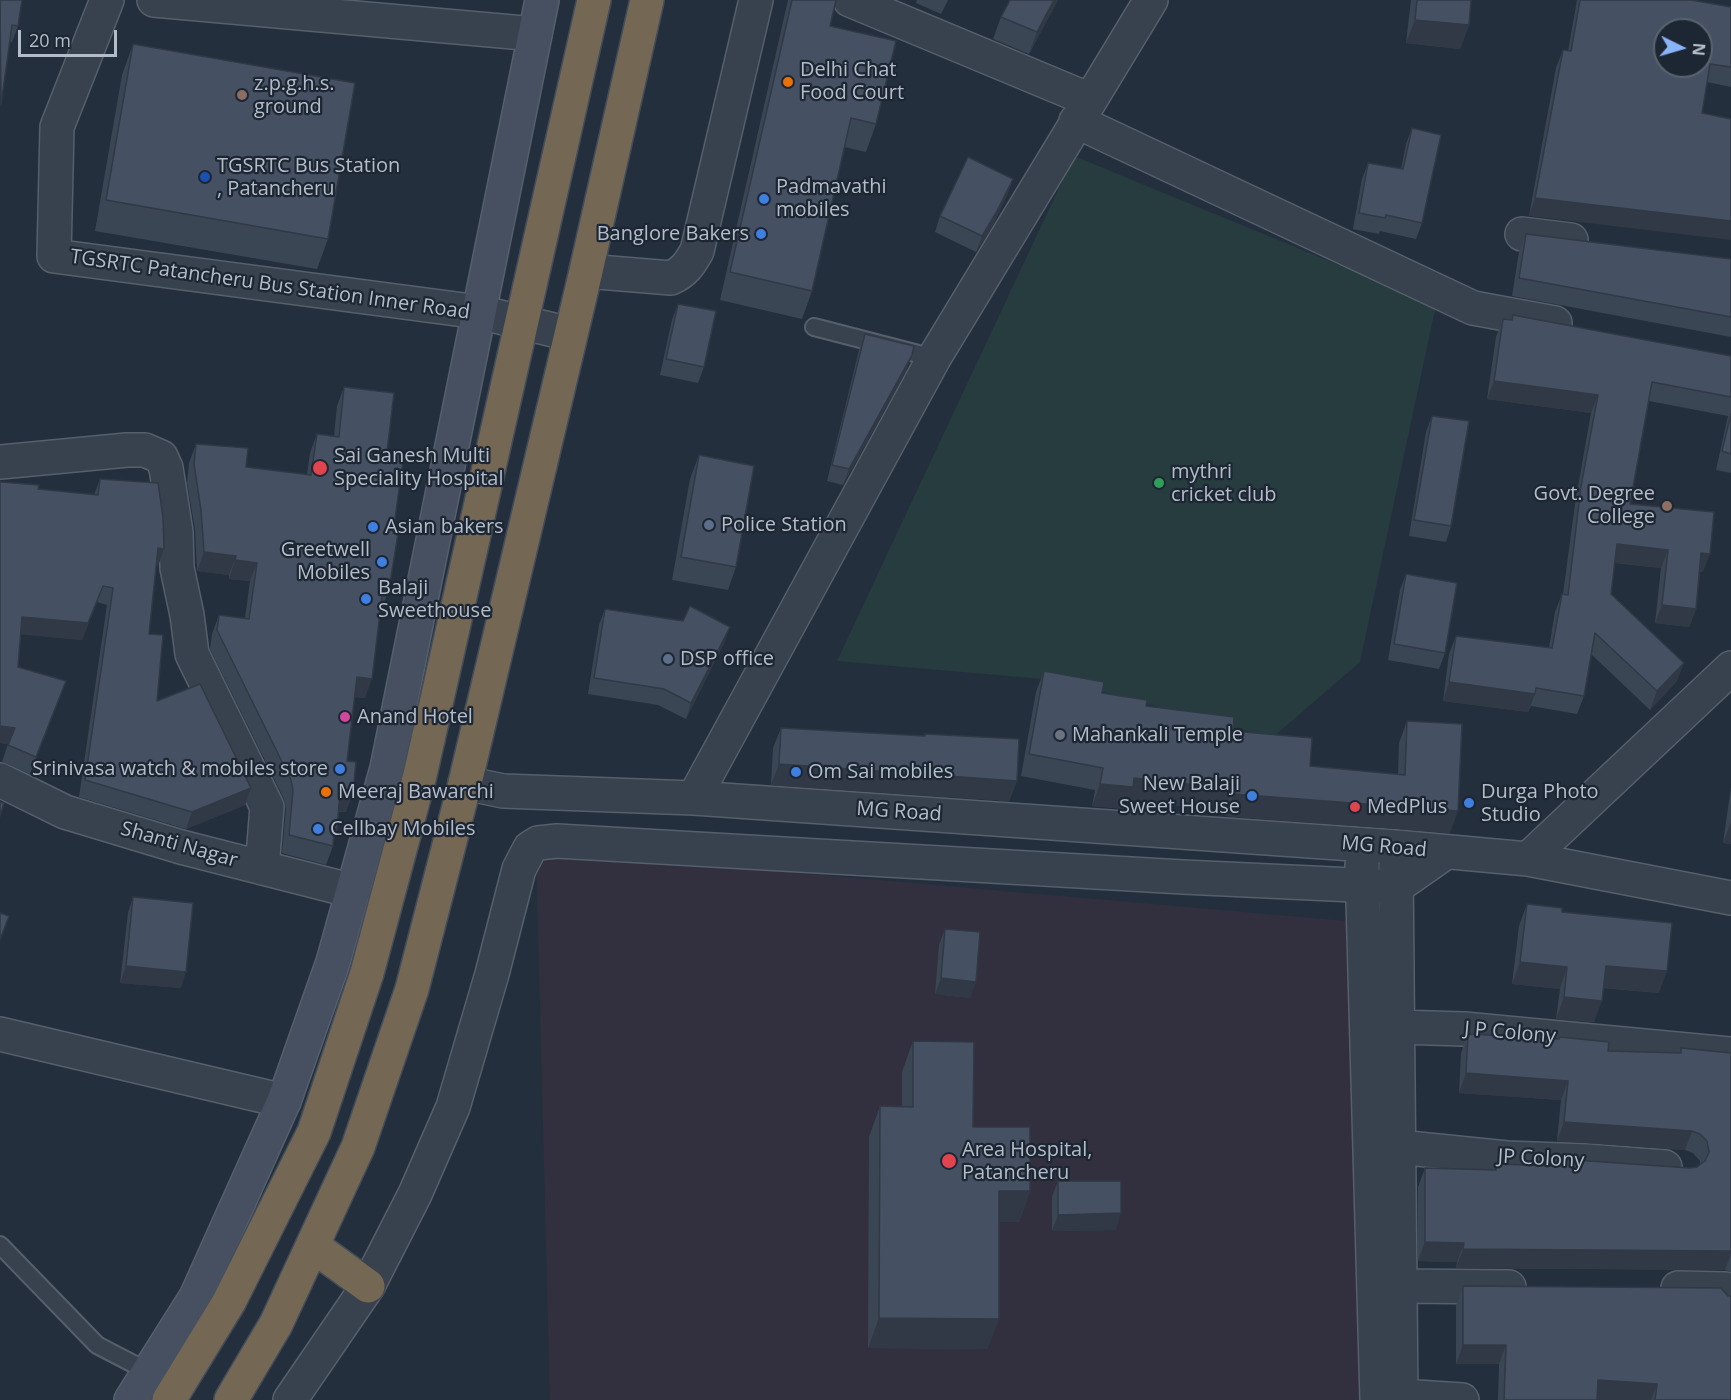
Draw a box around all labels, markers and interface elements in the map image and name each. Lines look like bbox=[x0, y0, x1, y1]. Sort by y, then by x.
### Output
scale bar bbox=[21, 18, 120, 56]
north arrow bbox=[1653, 18, 1713, 78]
text: 20 m bbox=[29, 28, 71, 52]
text: N bbox=[1687, 42, 1710, 57]
place label: Delhi Chat Food Court bbox=[800, 58, 904, 105]
place label: z.p.g.h.s. ground bbox=[254, 72, 335, 119]
marker: Delhi Chat Food Court bbox=[781, 75, 795, 89]
marker: z.p.g.h.s. ground bbox=[235, 88, 249, 102]
place label: TGSRTC Bus Station , Patancheru bbox=[217, 154, 400, 201]
marker: TGSRTC Bus Station , Patancheru bbox=[198, 170, 212, 184]
place label: Padmavathi mobiles bbox=[776, 175, 887, 222]
marker: Padmavathi mobiles bbox=[757, 192, 771, 206]
place label: Banglore Bakers bbox=[597, 222, 749, 246]
marker: Banglore Bakers bbox=[754, 227, 768, 241]
street label: TGSRTC Patancheru Bus Station Inner Road bbox=[69, 245, 471, 325]
place label: Sai Ganesh Multi Speciality Hospital bbox=[334, 444, 504, 491]
marker: Sai Ganesh Multi Speciality Hospital bbox=[311, 459, 329, 477]
place label: mythri cricket club bbox=[1171, 460, 1277, 507]
marker: mythri cricket club bbox=[1152, 476, 1166, 490]
place label: Govt. Degree College bbox=[1534, 482, 1655, 529]
marker: Govt. Degree College bbox=[1660, 499, 1674, 513]
place label: Police Station bbox=[721, 513, 847, 537]
place label: Asian bakers bbox=[385, 515, 504, 539]
marker: Police Station bbox=[702, 518, 716, 532]
marker: Asian bakers bbox=[366, 520, 380, 534]
place label: Greetwell Mobiles bbox=[281, 538, 370, 585]
marker: Greetwell Mobiles bbox=[375, 555, 389, 569]
place label: Balaji Sweethouse bbox=[378, 576, 491, 623]
marker: Balaji Sweethouse bbox=[359, 592, 373, 606]
place label: DSP office bbox=[680, 647, 774, 671]
marker: DSP office bbox=[661, 652, 675, 666]
place label: Anand Hotel bbox=[357, 705, 473, 729]
marker: Anand Hotel bbox=[338, 710, 352, 724]
place label: Mahankali Temple bbox=[1072, 723, 1243, 747]
marker: Mahankali Temple bbox=[1053, 728, 1067, 742]
place label: Srinivasa watch & mobiles store bbox=[32, 757, 328, 781]
place label: Om Sai mobiles bbox=[808, 760, 953, 784]
marker: Srinivasa watch & mobiles store bbox=[333, 762, 347, 776]
marker: Om Sai mobiles bbox=[789, 765, 803, 779]
place label: New Balaji Sweet House bbox=[1119, 772, 1240, 819]
place label: Meeraj Bawarchi bbox=[338, 780, 494, 804]
place label: Durga Photo Studio bbox=[1481, 780, 1599, 827]
marker: Meeraj Bawarchi bbox=[319, 785, 333, 799]
marker: New Balaji Sweet House bbox=[1245, 789, 1259, 803]
place label: MedPlus bbox=[1367, 795, 1447, 819]
marker: Durga Photo Studio bbox=[1462, 796, 1476, 810]
street label: MG Road bbox=[856, 797, 942, 827]
marker: MedPlus bbox=[1348, 800, 1362, 814]
street label: Shanti Nagar bbox=[118, 817, 240, 873]
place label: Cellbay Mobiles bbox=[330, 817, 476, 841]
marker: Cellbay Mobiles bbox=[311, 822, 325, 836]
street label: MG Road bbox=[1340, 831, 1428, 863]
street label: J P Colony bbox=[1463, 1017, 1557, 1049]
place label: Area Hospital, Patancheru bbox=[962, 1138, 1092, 1185]
street label: JP Colony bbox=[1497, 1145, 1585, 1173]
marker: Area Hospital, Patancheru bbox=[940, 1152, 958, 1170]

